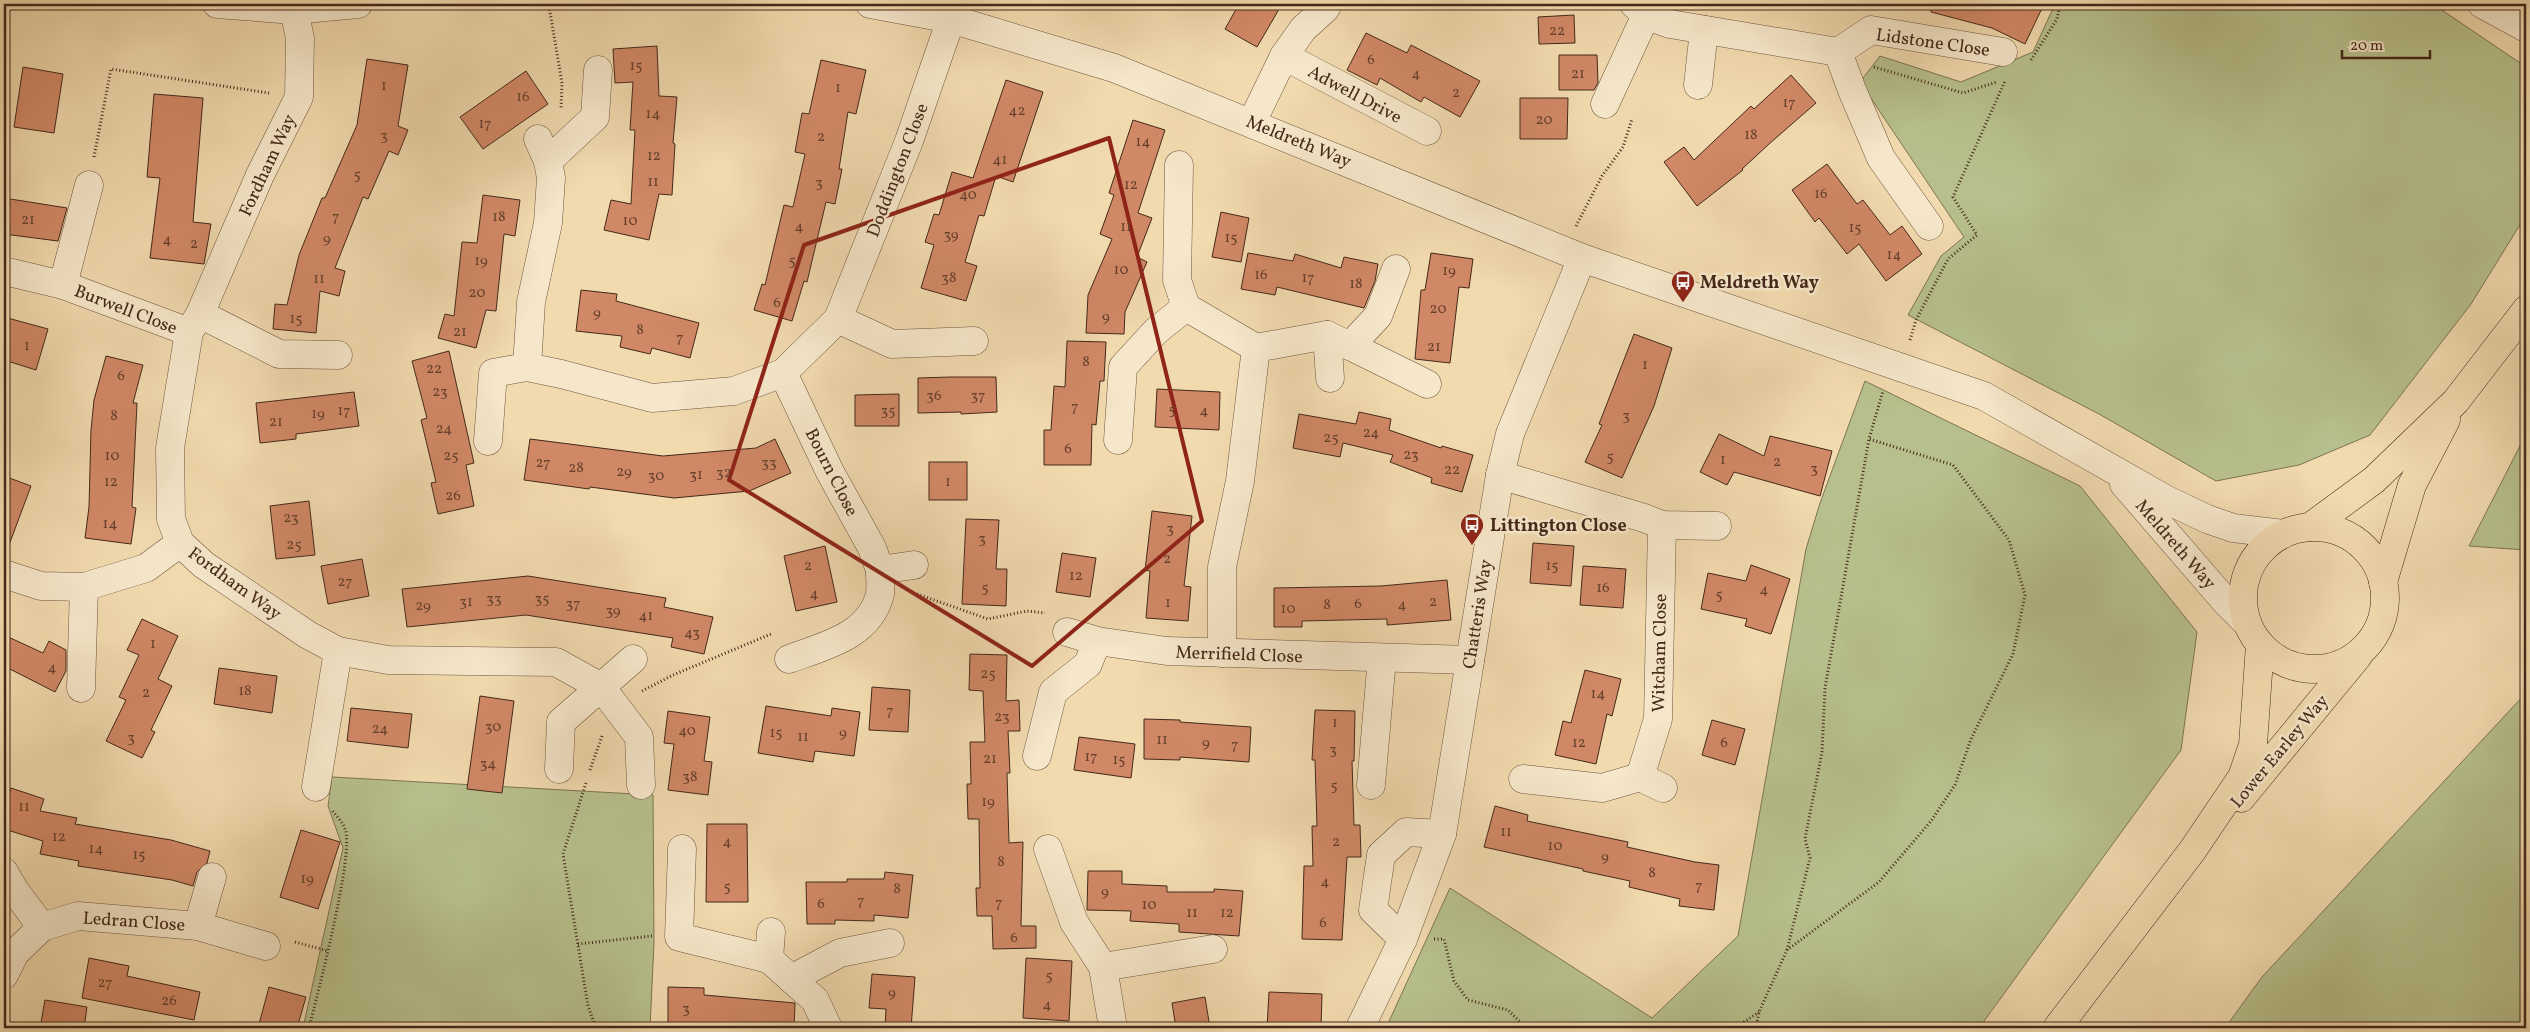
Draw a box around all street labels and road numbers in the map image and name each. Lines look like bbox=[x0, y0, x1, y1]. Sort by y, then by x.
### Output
street label: Lidstone Close bbox=[1874, 23, 1991, 64]
street label: Adwell Drive bbox=[1303, 60, 1406, 131]
street label: Doddington Close bbox=[861, 100, 935, 241]
street label: Fordham Way bbox=[234, 110, 303, 221]
street label: Meldreth Way bbox=[1242, 110, 1355, 175]
street label: Burwell Close bbox=[70, 279, 181, 342]
street label: Bourn Close bbox=[798, 424, 864, 521]
street label: Meldreth Way bbox=[2129, 495, 2221, 595]
street label: Fordham Way bbox=[182, 542, 286, 627]
street label: Chatteris Way bbox=[1457, 557, 1500, 671]
street label: Witcham Close bbox=[1647, 593, 1674, 713]
street label: Merrifield Close bbox=[1175, 641, 1303, 670]
street label: Lower Earley Way bbox=[2225, 690, 2335, 814]
street label: Ledran Close bbox=[82, 906, 186, 939]

